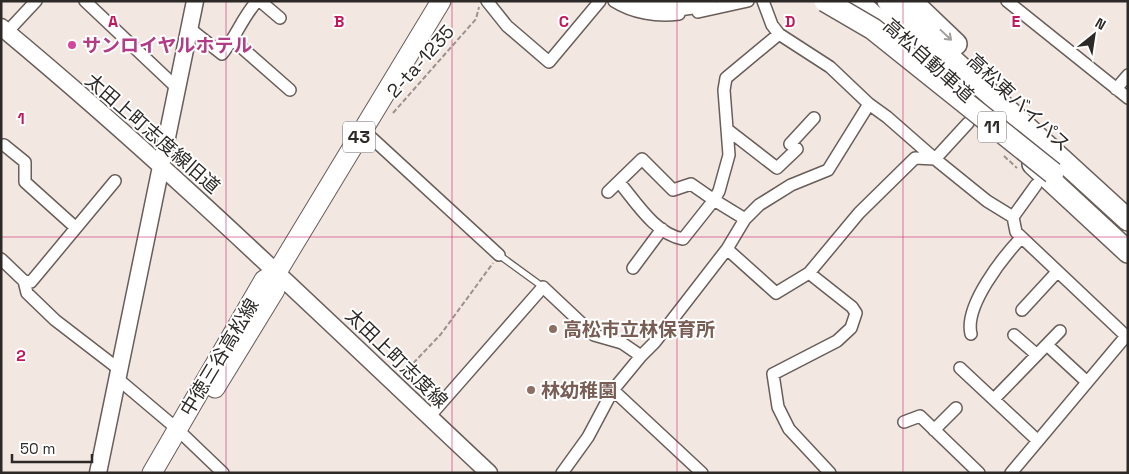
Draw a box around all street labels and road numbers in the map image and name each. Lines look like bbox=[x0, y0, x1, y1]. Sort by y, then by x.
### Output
street label: 高松自動車道 bbox=[878, 13, 979, 108]
street label: 2-ta-1235 bbox=[381, 20, 460, 103]
street label: 高松東バイパス bbox=[962, 48, 1076, 157]
street label: 太田上町志度線旧道 bbox=[80, 68, 225, 199]
road number: 11 bbox=[978, 111, 1006, 142]
road number: 43 bbox=[343, 121, 375, 152]
street label: 中徳三谷高松線 bbox=[174, 294, 264, 421]
street label: 太田上町志度線 bbox=[340, 303, 453, 414]

